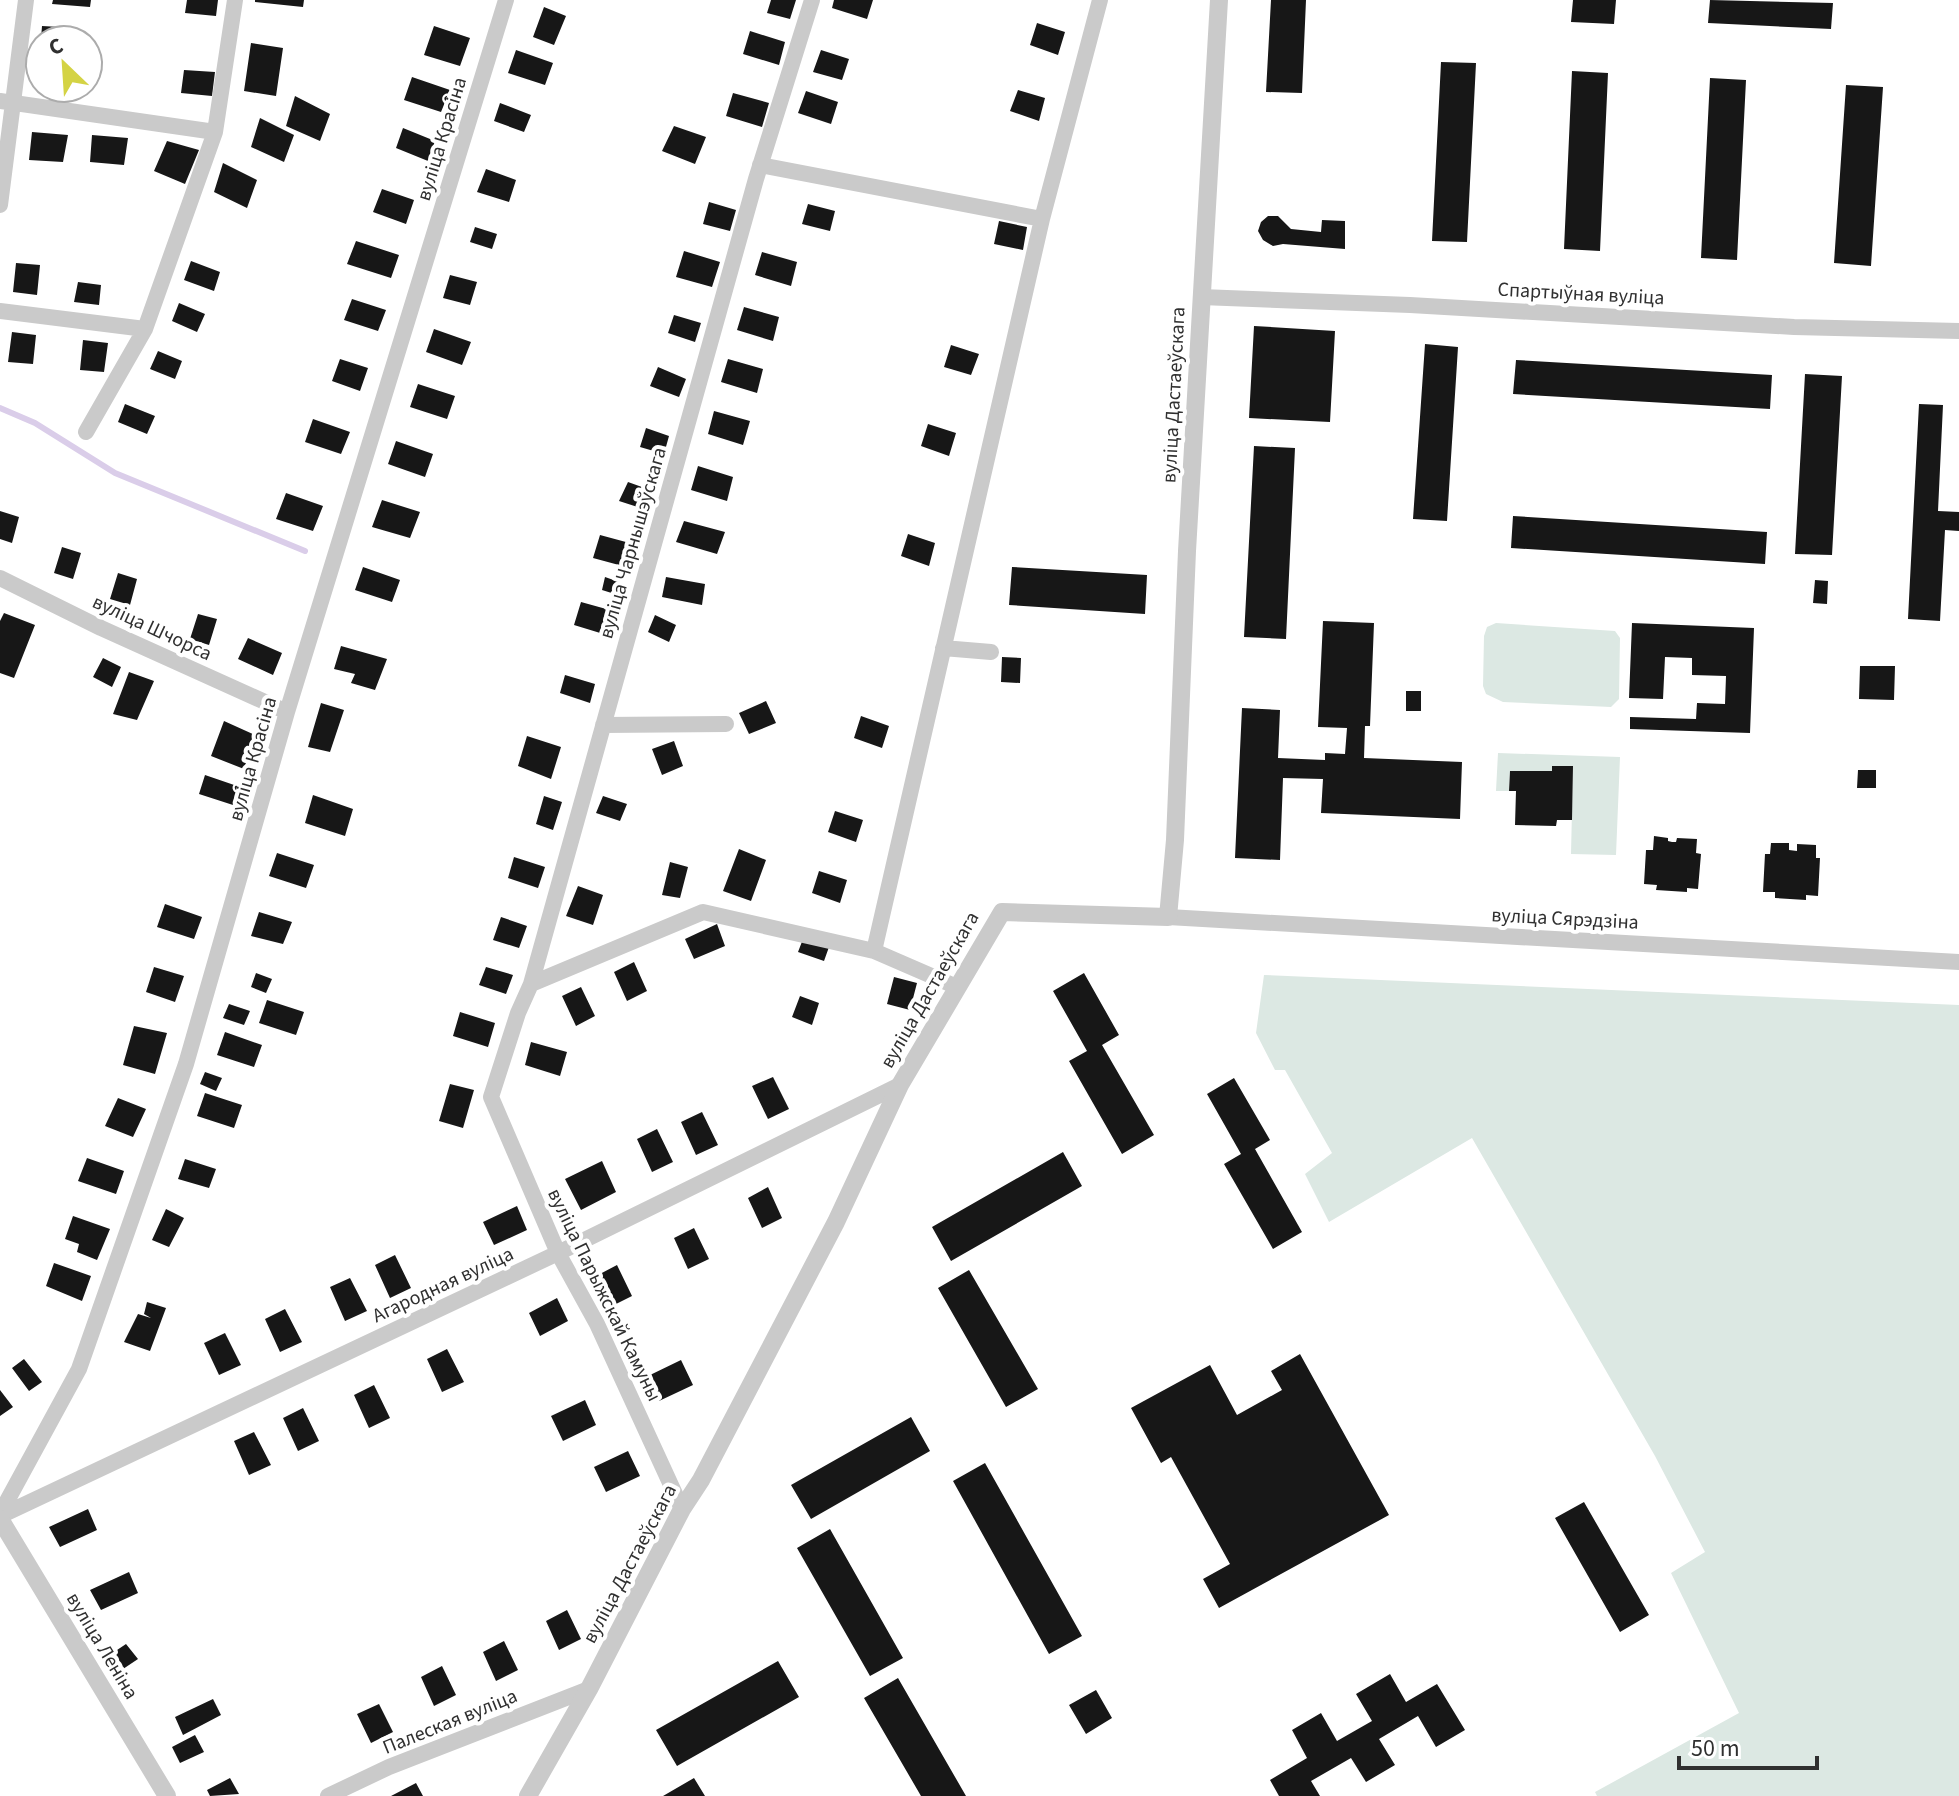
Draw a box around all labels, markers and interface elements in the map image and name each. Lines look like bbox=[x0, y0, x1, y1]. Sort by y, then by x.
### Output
north arrow bbox=[24, 24, 104, 104]
text: С bbox=[43, 29, 69, 64]
street label: вуліца Красіна bbox=[410, 74, 474, 204]
street label: Спартыўная вуліца bbox=[1497, 276, 1665, 312]
street label: вуліца Дастаеўскага bbox=[1155, 306, 1193, 484]
street label: вуліца Чарнышэўскага bbox=[592, 444, 674, 642]
street label: вуліца Шчорса bbox=[88, 588, 216, 668]
street label: вуліца Красіна bbox=[222, 694, 284, 824]
street label: вуліца Сярэдзіна bbox=[1491, 901, 1639, 937]
street label: вуліца Дастаеўскага bbox=[874, 906, 986, 1074]
street label: вуліца Парыжскай Камуны bbox=[540, 1184, 668, 1406]
street label: Агародная вуліца bbox=[368, 1240, 518, 1330]
street label: вуліца Дастаеўскага bbox=[576, 1479, 684, 1649]
street label: вуліца Леніна bbox=[59, 1587, 145, 1705]
street label: Палеская вуліца bbox=[379, 1682, 521, 1762]
scale bar bbox=[1679, 1720, 1817, 1770]
text: 50 m bbox=[1691, 1731, 1740, 1766]

